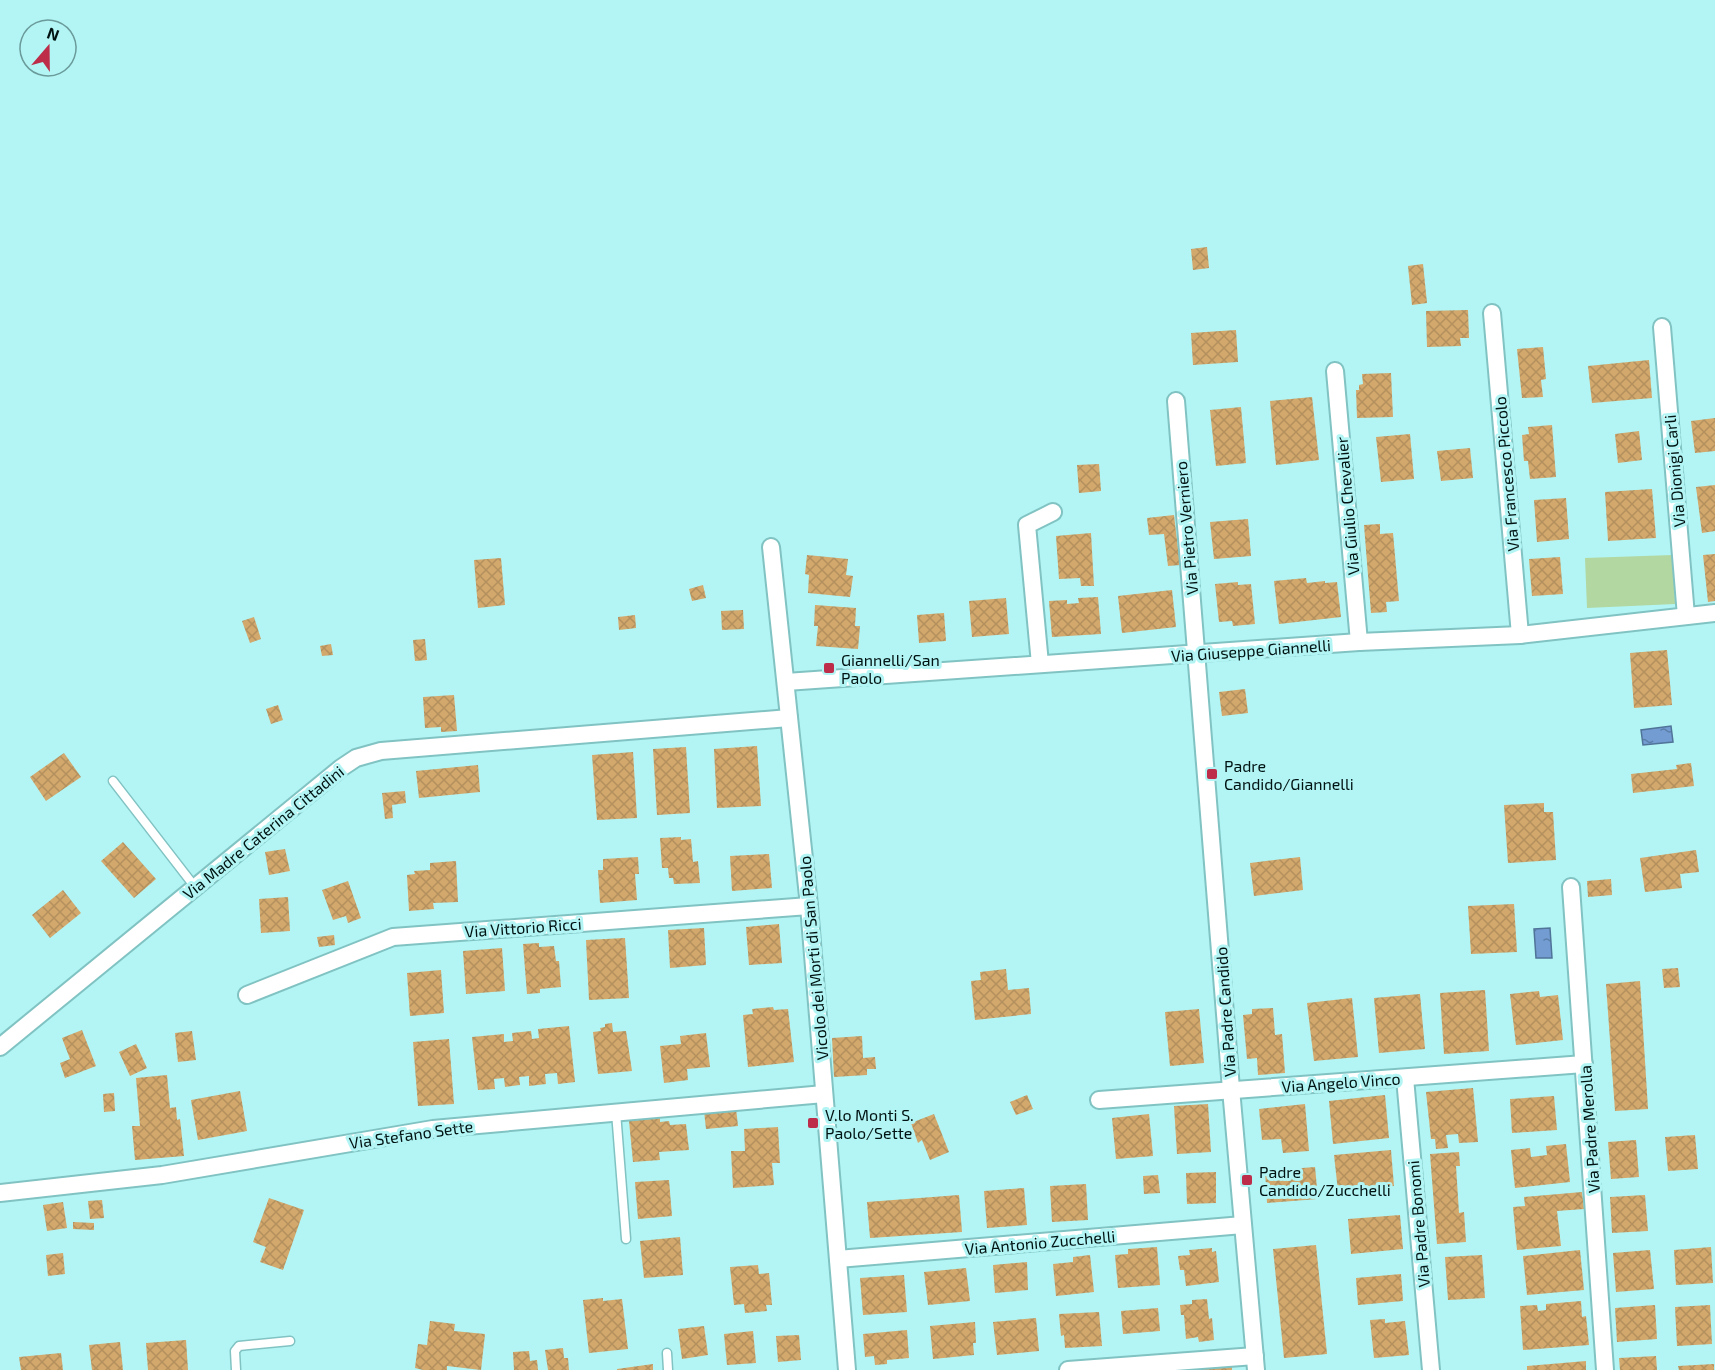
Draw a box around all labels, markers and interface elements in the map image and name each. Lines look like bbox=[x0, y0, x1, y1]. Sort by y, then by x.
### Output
north arrow bbox=[18, 18, 78, 78]
text: N bbox=[45, 23, 62, 44]
street label: Via Francesco Piccolo bbox=[1490, 396, 1522, 552]
street label: Via Dionigi Carli bbox=[1660, 414, 1688, 528]
street label: Via Giulio Chevalier bbox=[1331, 436, 1362, 576]
street label: Via Pietro Verniero bbox=[1171, 460, 1201, 596]
street label: Via Giuseppe Giannelli bbox=[1170, 635, 1332, 665]
place label: Giannelli/San Paolo bbox=[841, 650, 940, 687]
marker: Giannelli/San Paolo bbox=[822, 661, 836, 675]
place label: Padre Candido/Giannelli bbox=[1224, 756, 1354, 793]
street label: Via Madre Caterina Cittadini bbox=[179, 761, 347, 903]
marker: Padre Candido/Giannelli bbox=[1205, 767, 1219, 781]
street label: Vicolo dei Morti di San Paolo bbox=[795, 855, 831, 1061]
street label: Via Vittorio Ricci bbox=[464, 913, 582, 941]
street label: Via Padre Candido bbox=[1211, 946, 1239, 1078]
street label: Via Padre Merolla bbox=[1575, 1065, 1603, 1193]
street label: Via Angelo Vinco bbox=[1281, 1068, 1401, 1096]
place label: V.lo Monti S. Paolo/Sette bbox=[825, 1105, 914, 1142]
street label: Via Stefano Sette bbox=[348, 1116, 474, 1152]
marker: V.lo Monti S. Paolo/Sette bbox=[806, 1116, 820, 1130]
street label: Via Padre Bonomi bbox=[1403, 1160, 1433, 1288]
place label: Padre Candido/Zucchelli bbox=[1259, 1162, 1391, 1199]
marker: Padre Candido/Zucchelli bbox=[1240, 1173, 1254, 1187]
street label: Via Antonio Zucchelli bbox=[964, 1226, 1116, 1258]

